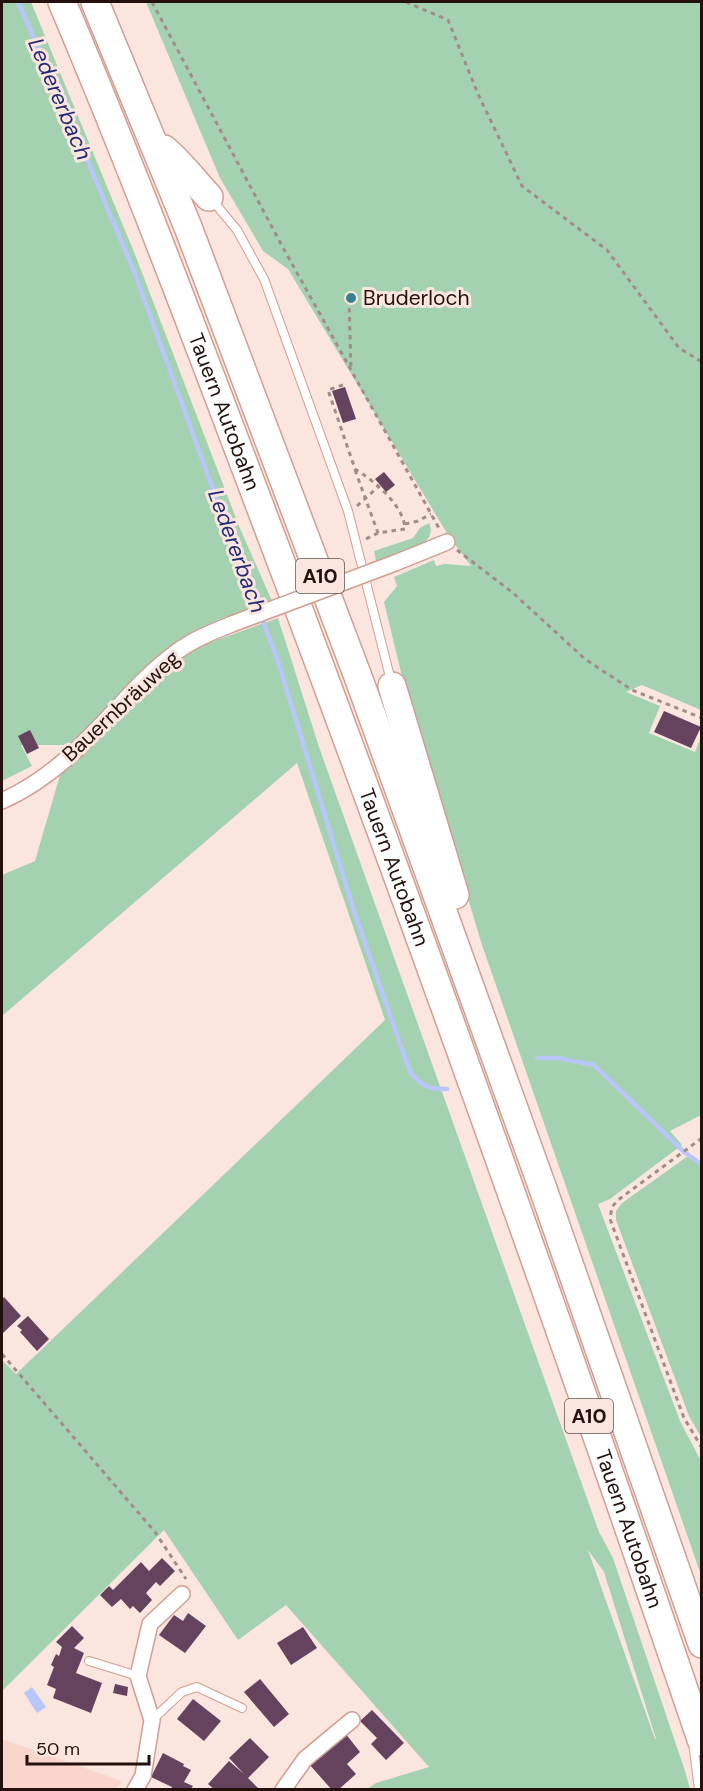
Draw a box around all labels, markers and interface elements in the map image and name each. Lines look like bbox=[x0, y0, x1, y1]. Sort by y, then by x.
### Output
water label: Ledererbach bbox=[21, 34, 99, 164]
place label: Bruderloch bbox=[363, 284, 470, 312]
marker: Bruderloch bbox=[344, 291, 358, 305]
street label: Tauern Autobahn bbox=[182, 329, 267, 494]
water label: Ledererbach bbox=[201, 485, 273, 617]
road number: A10 bbox=[296, 559, 344, 593]
street label: Bauernbräuweg bbox=[56, 644, 186, 768]
street label: Tauern Autobahn bbox=[352, 785, 436, 950]
road number: A10 bbox=[565, 1399, 613, 1433]
street label: Tauern Autobahn bbox=[589, 1446, 669, 1612]
scale bar bbox=[27, 1728, 148, 1766]
text: 50 m bbox=[36, 1737, 80, 1761]

